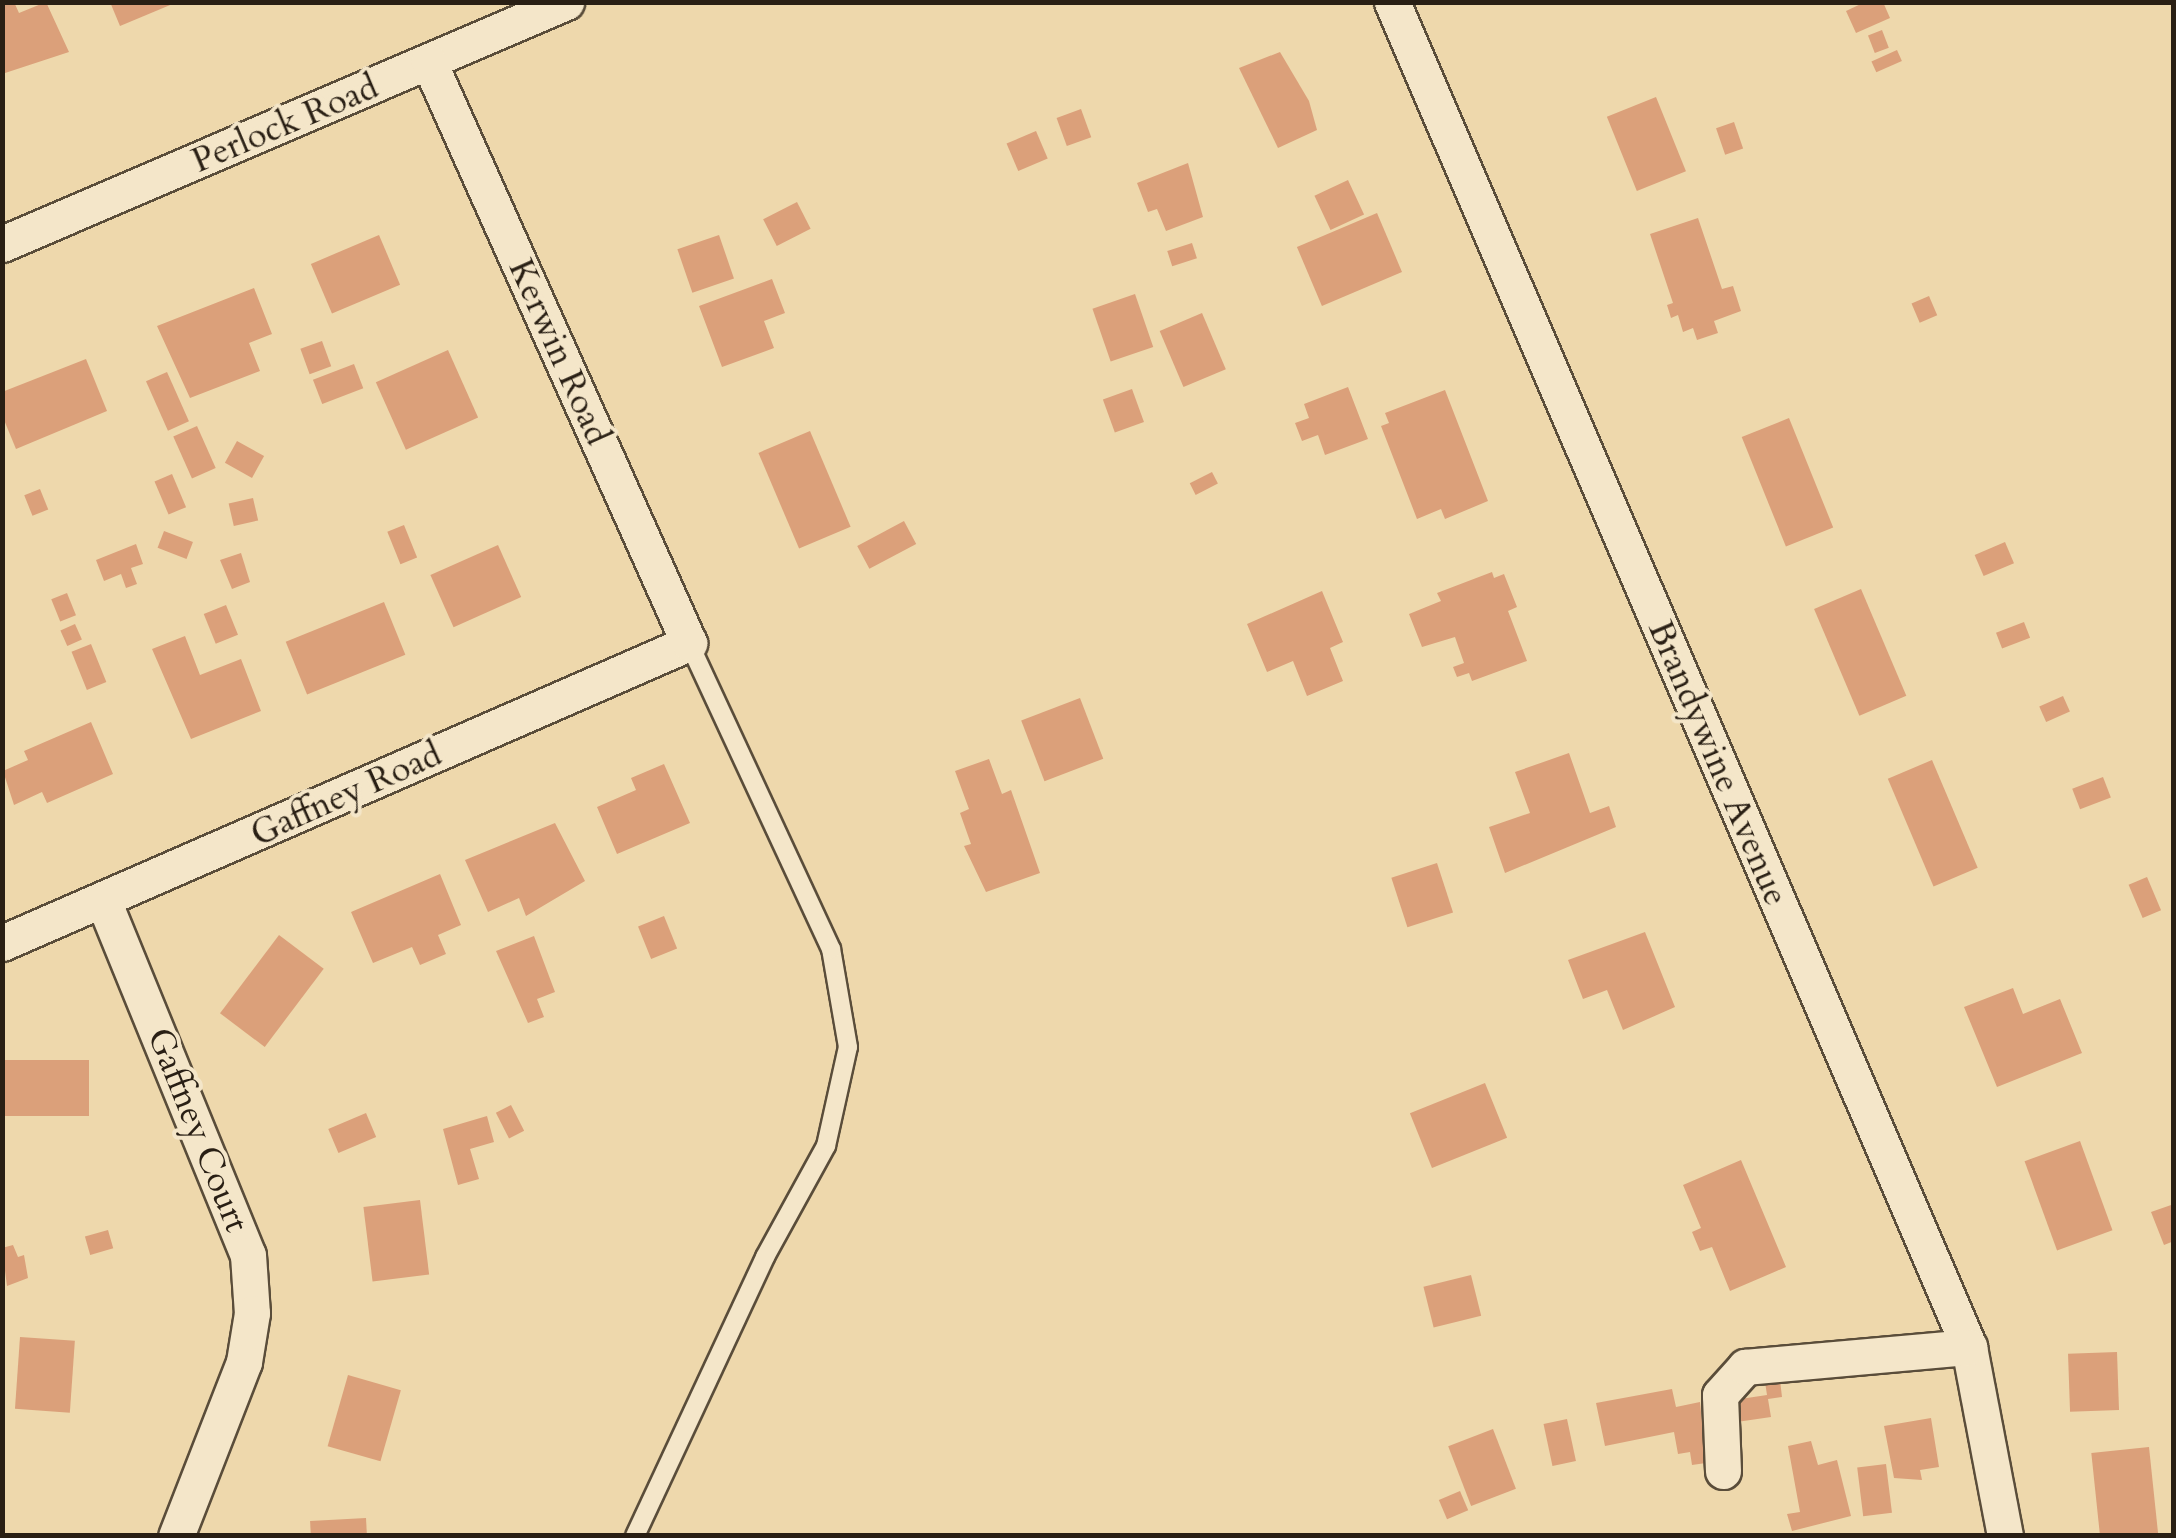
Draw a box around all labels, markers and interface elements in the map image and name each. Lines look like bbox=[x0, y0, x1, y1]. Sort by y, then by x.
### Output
street label: Perlock Road bbox=[186, 66, 384, 182]
street label: Kerwin Road bbox=[499, 253, 619, 451]
street label: Brandywine Avenue bbox=[1639, 614, 1797, 912]
street label: Gaffney Road bbox=[244, 733, 448, 855]
street label: Gaffney Court bbox=[138, 1022, 258, 1238]

